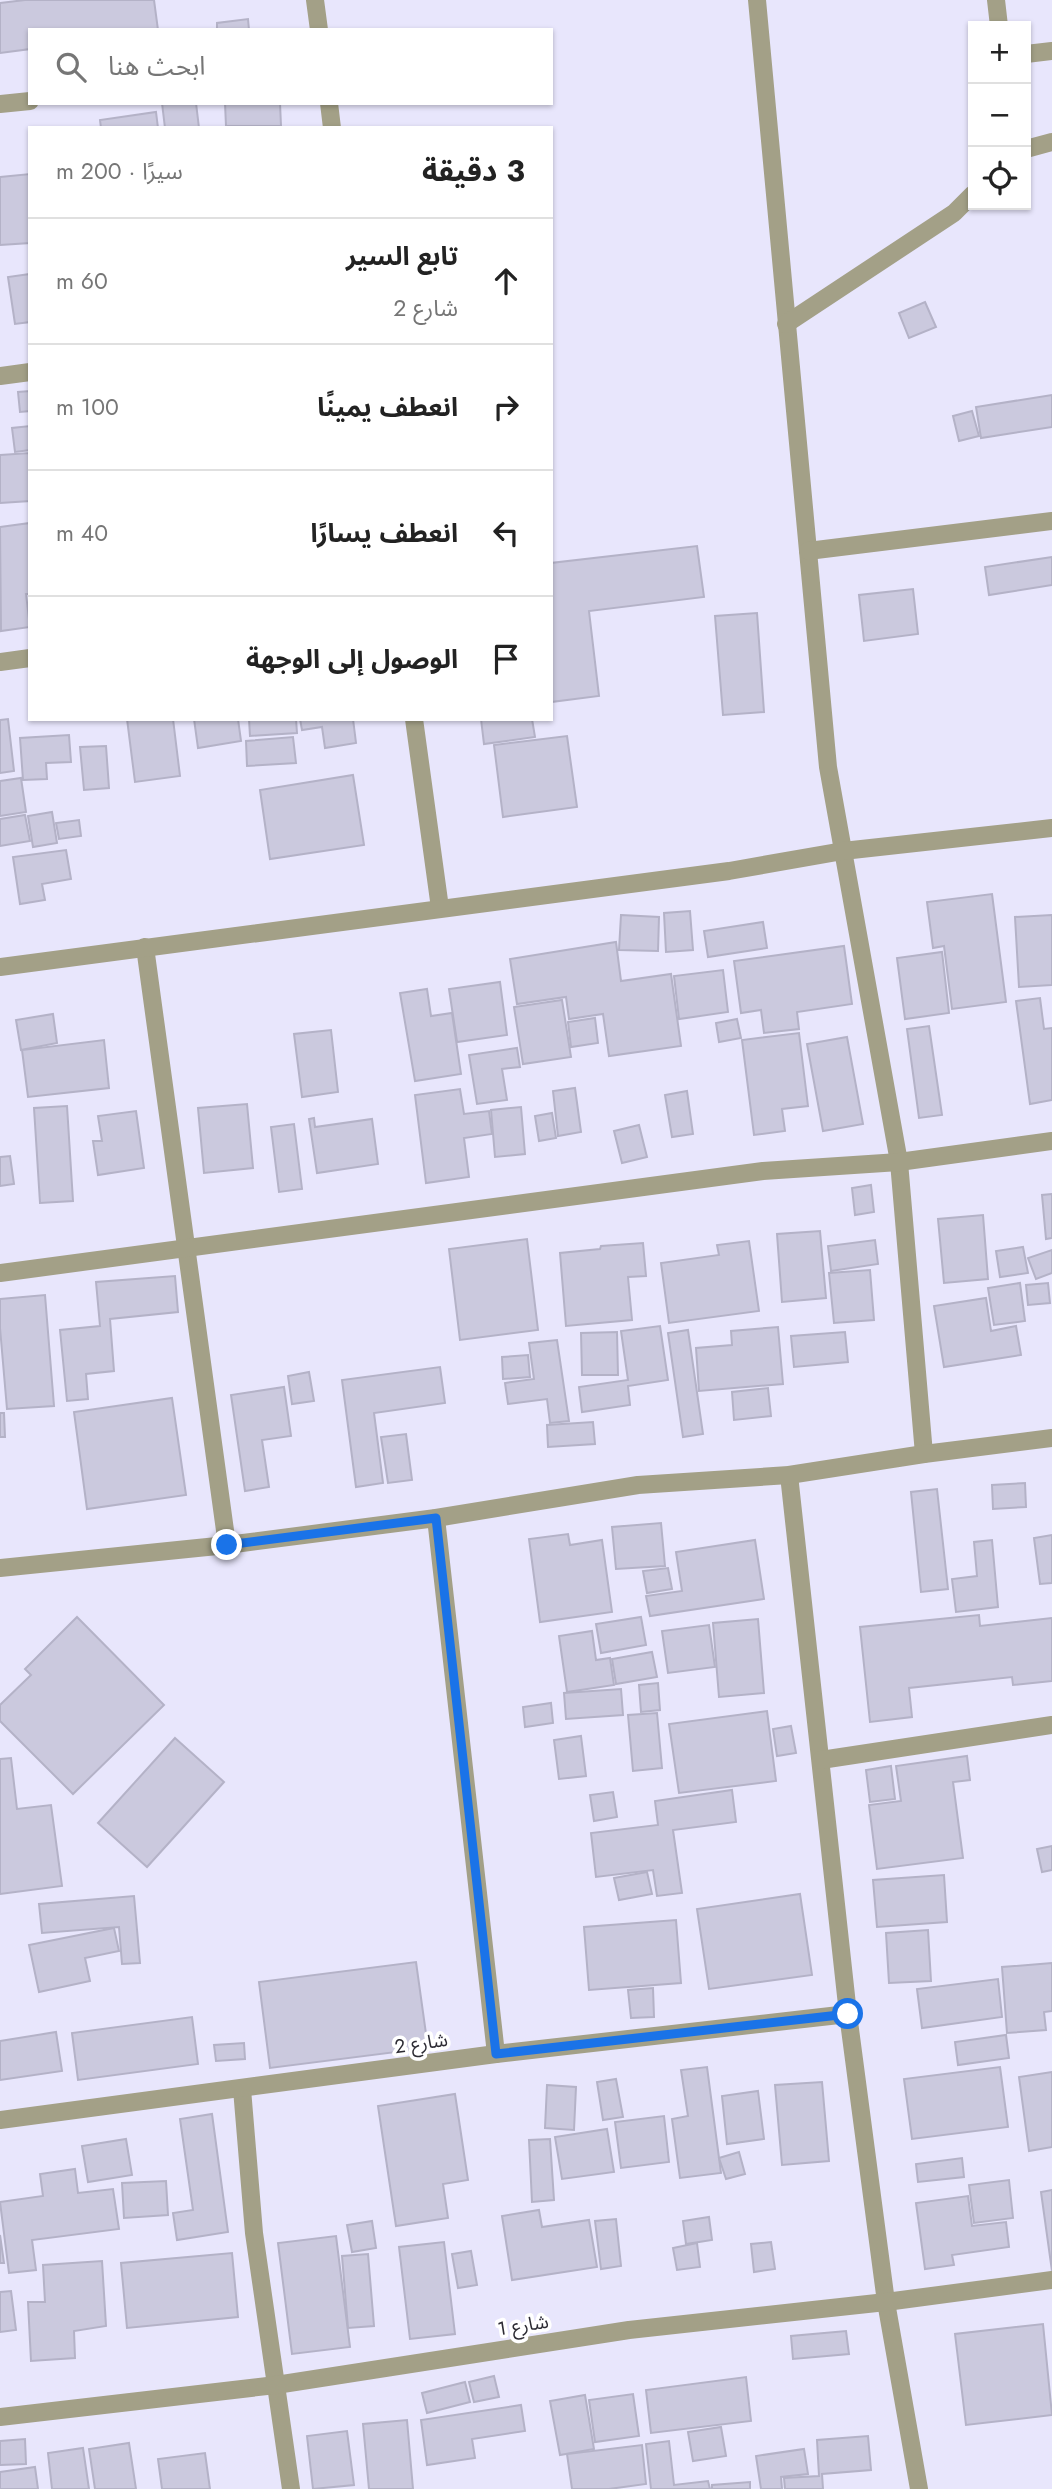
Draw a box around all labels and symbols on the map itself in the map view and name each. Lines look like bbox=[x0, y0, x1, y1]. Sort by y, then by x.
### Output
route end bbox=[211, 1529, 242, 1560]
route start bbox=[832, 1998, 863, 2029]
street label: شارع 2 bbox=[393, 2026, 449, 2060]
street label: شارع 1 bbox=[496, 2308, 550, 2342]

